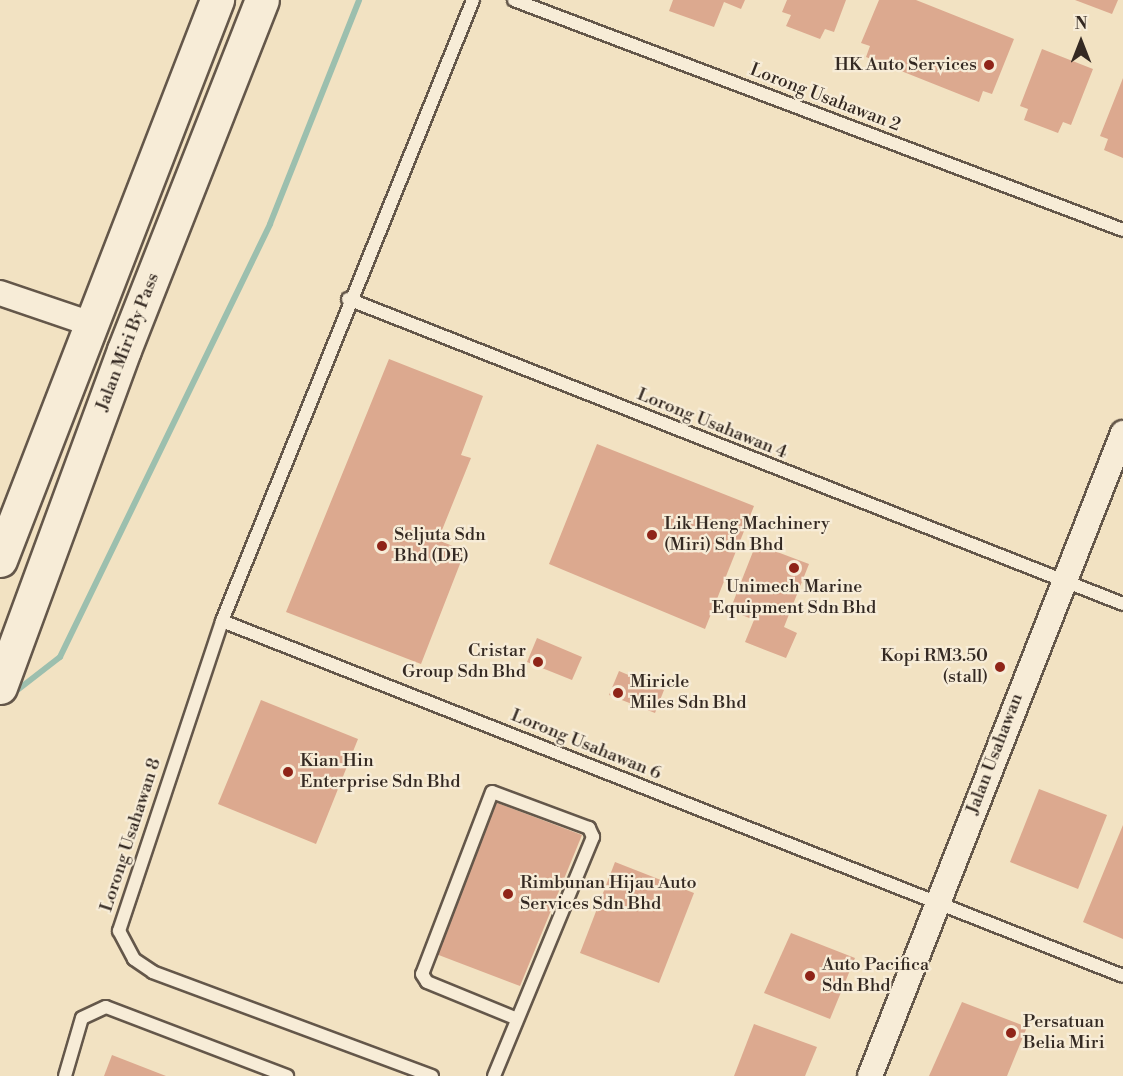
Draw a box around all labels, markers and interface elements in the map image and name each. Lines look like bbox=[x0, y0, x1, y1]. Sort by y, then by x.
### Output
north arrow bbox=[1051, 12, 1111, 72]
text: N bbox=[1075, 14, 1087, 34]
place label: HK Auto Services bbox=[834, 54, 977, 76]
marker: HK Auto Services bbox=[982, 58, 996, 72]
street label: Lorong Usahawan 2 bbox=[747, 59, 903, 137]
street label: Jalan Miri By Pass bbox=[92, 270, 164, 414]
street label: Lorong Usahawan 4 bbox=[634, 384, 790, 464]
place label: Lik Heng Machinery (Miri) Sdn Bhd bbox=[664, 514, 830, 556]
place label: Seljuta Sdn Bhd (DE) bbox=[394, 525, 486, 568]
marker: Lik Heng Machinery (Miri) Sdn Bhd bbox=[645, 528, 659, 542]
marker: Seljuta Sdn Bhd (DE) bbox=[375, 539, 389, 553]
marker: Unimech Marine Equipment Sdn Bhd bbox=[787, 561, 801, 575]
place label: Unimech Marine Equipment Sdn Bhd bbox=[712, 577, 876, 620]
place label: Cristar Group Sdn Bhd bbox=[402, 641, 526, 684]
place label: Kopi RM3.50 (stall) bbox=[881, 646, 988, 688]
marker: Cristar Group Sdn Bhd bbox=[531, 655, 545, 669]
marker: Kopi RM3.50 (stall) bbox=[993, 660, 1007, 674]
place label: Miricle Miles Sdn Bhd bbox=[630, 672, 746, 714]
marker: Miricle Miles Sdn Bhd bbox=[611, 686, 625, 700]
street label: Jalan Usahawan bbox=[962, 690, 1028, 818]
street label: Lorong Usahawan 6 bbox=[508, 705, 664, 785]
place label: Kian Hin Enterprise Sdn Bhd bbox=[300, 751, 461, 794]
street label: Lorong Usahawan 8 bbox=[96, 755, 166, 915]
marker: Kian Hin Enterprise Sdn Bhd bbox=[281, 765, 295, 779]
place label: Rimbunan Hijau Auto Services Sdn Bhd bbox=[520, 873, 697, 916]
marker: Rimbunan Hijau Auto Services Sdn Bhd bbox=[501, 887, 515, 901]
place label: Auto Pacifica Sdn Bhd bbox=[822, 955, 929, 998]
marker: Auto Pacifica Sdn Bhd bbox=[803, 969, 817, 983]
place label: Persatuan Belia Miri bbox=[1023, 1012, 1105, 1054]
marker: Persatuan Belia Miri bbox=[1004, 1026, 1018, 1040]

